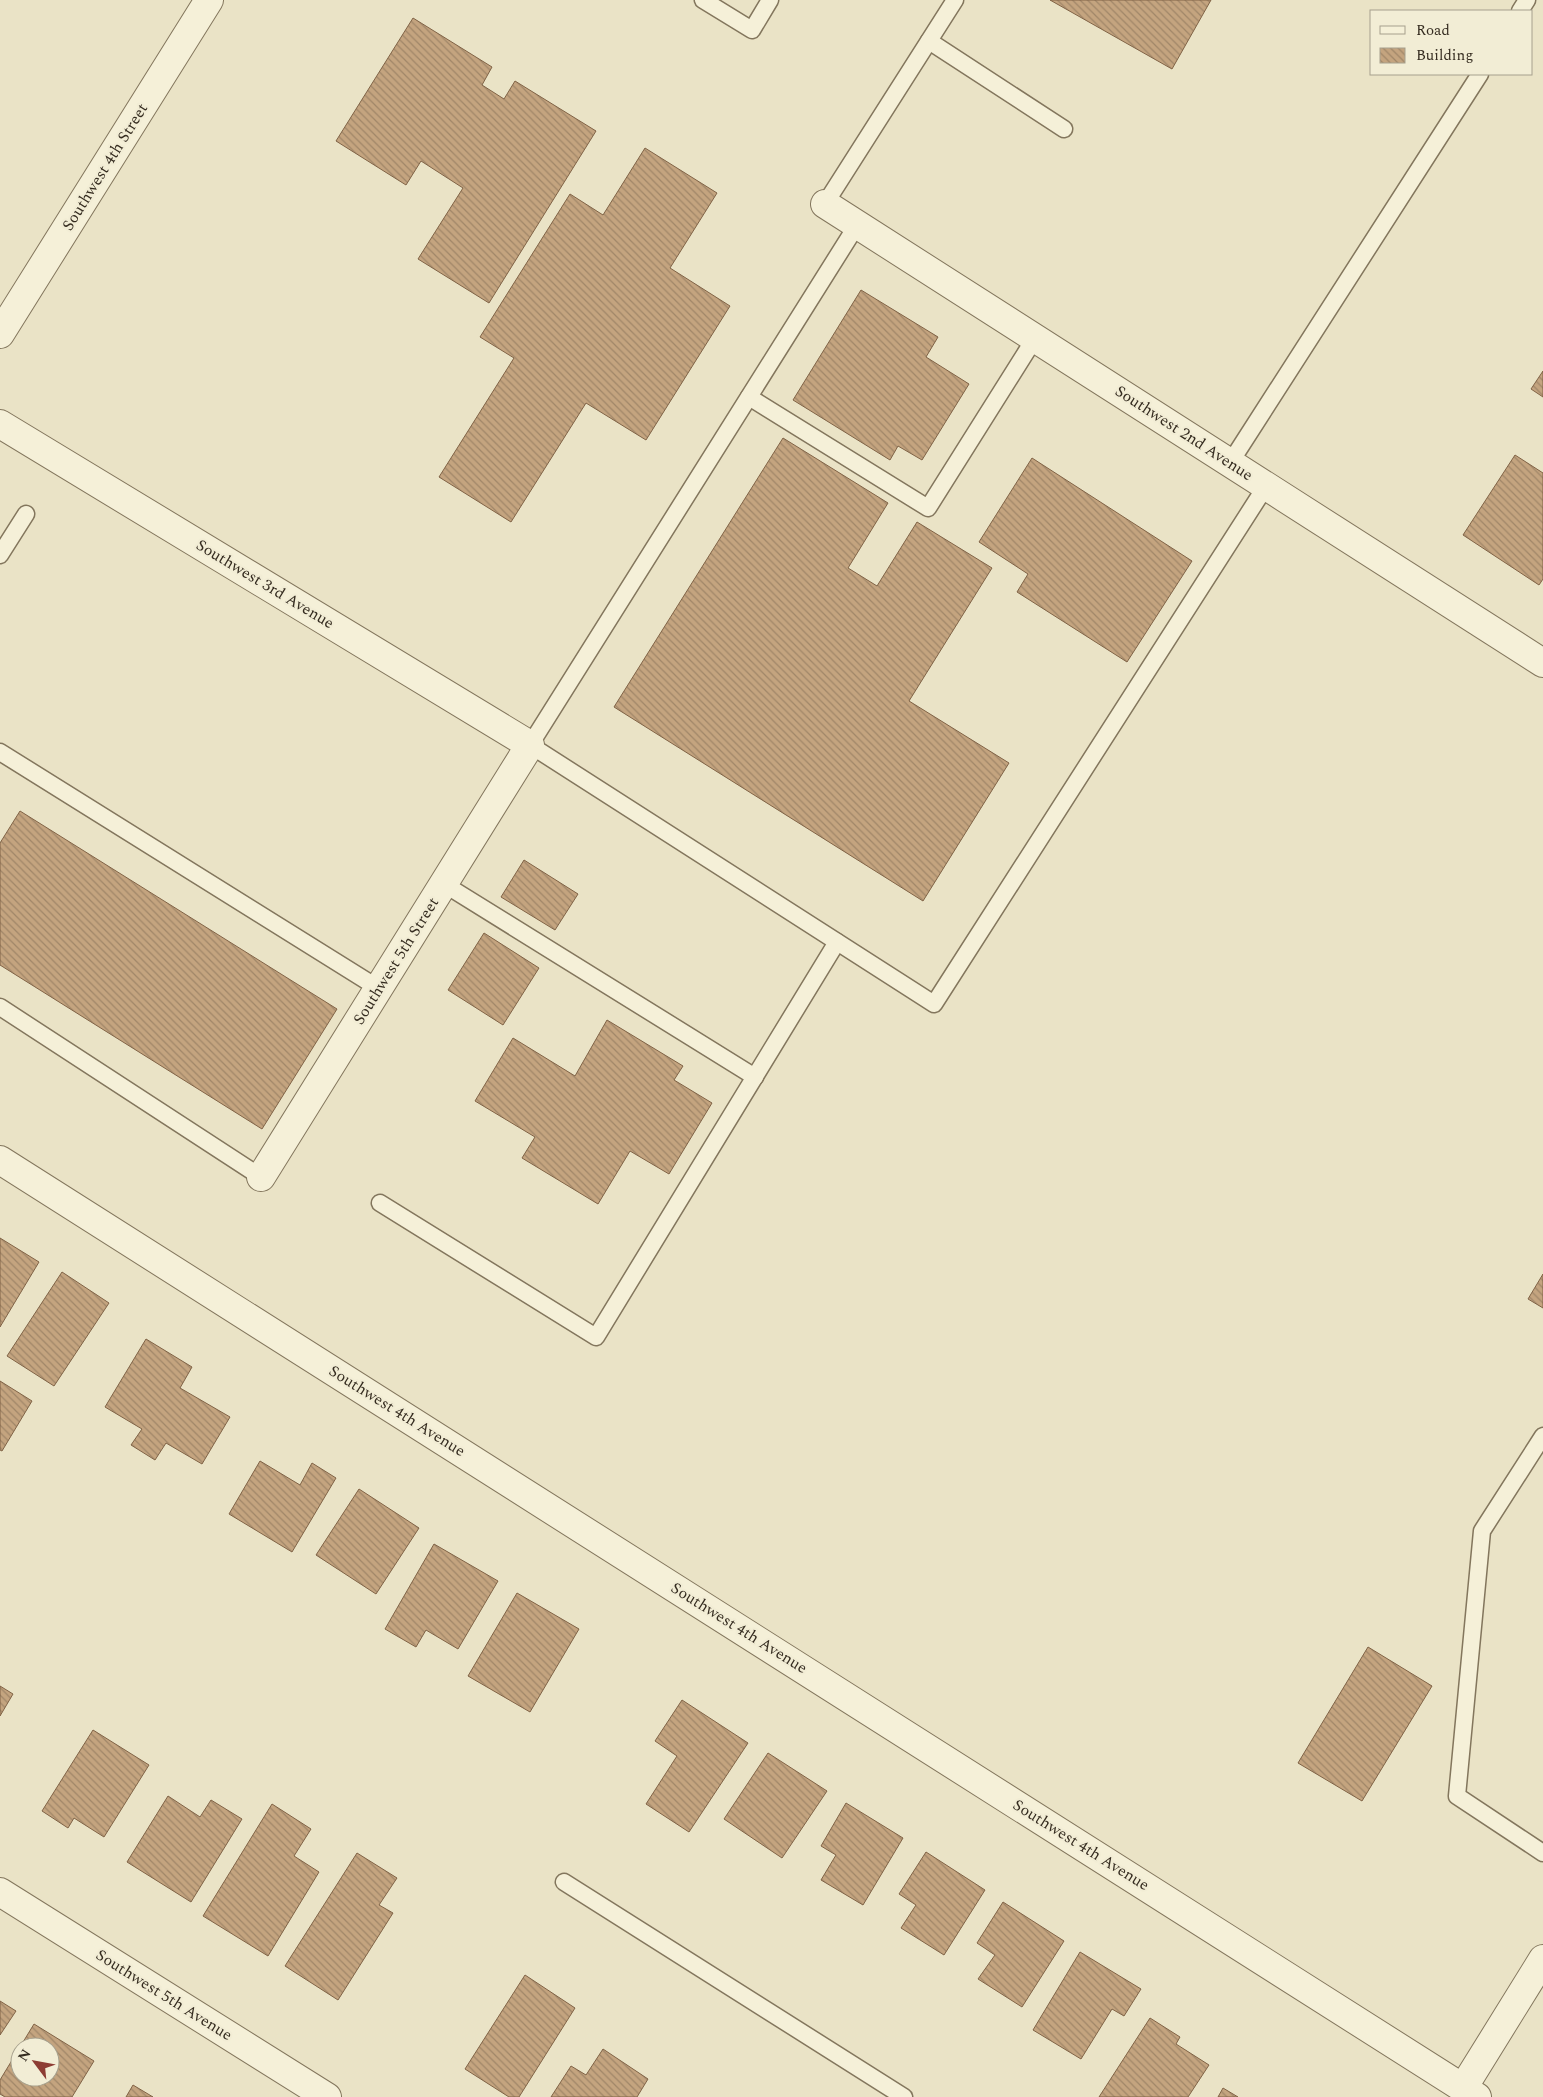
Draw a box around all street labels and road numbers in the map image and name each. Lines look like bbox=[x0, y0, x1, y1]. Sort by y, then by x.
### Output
street label: Southwest 4th Street bbox=[56, 98, 154, 235]
street label: Southwest 2nd Avenue bbox=[1110, 379, 1258, 487]
street label: Southwest 3rd Avenue bbox=[191, 533, 339, 635]
street label: Southwest 5th Street bbox=[347, 892, 445, 1029]
street label: Southwest 4th Avenue bbox=[324, 1359, 470, 1463]
street label: Southwest 4th Avenue bbox=[666, 1576, 812, 1680]
street label: Southwest 4th Avenue bbox=[1008, 1793, 1154, 1897]
street label: Southwest 5th Avenue bbox=[91, 1943, 237, 2047]

